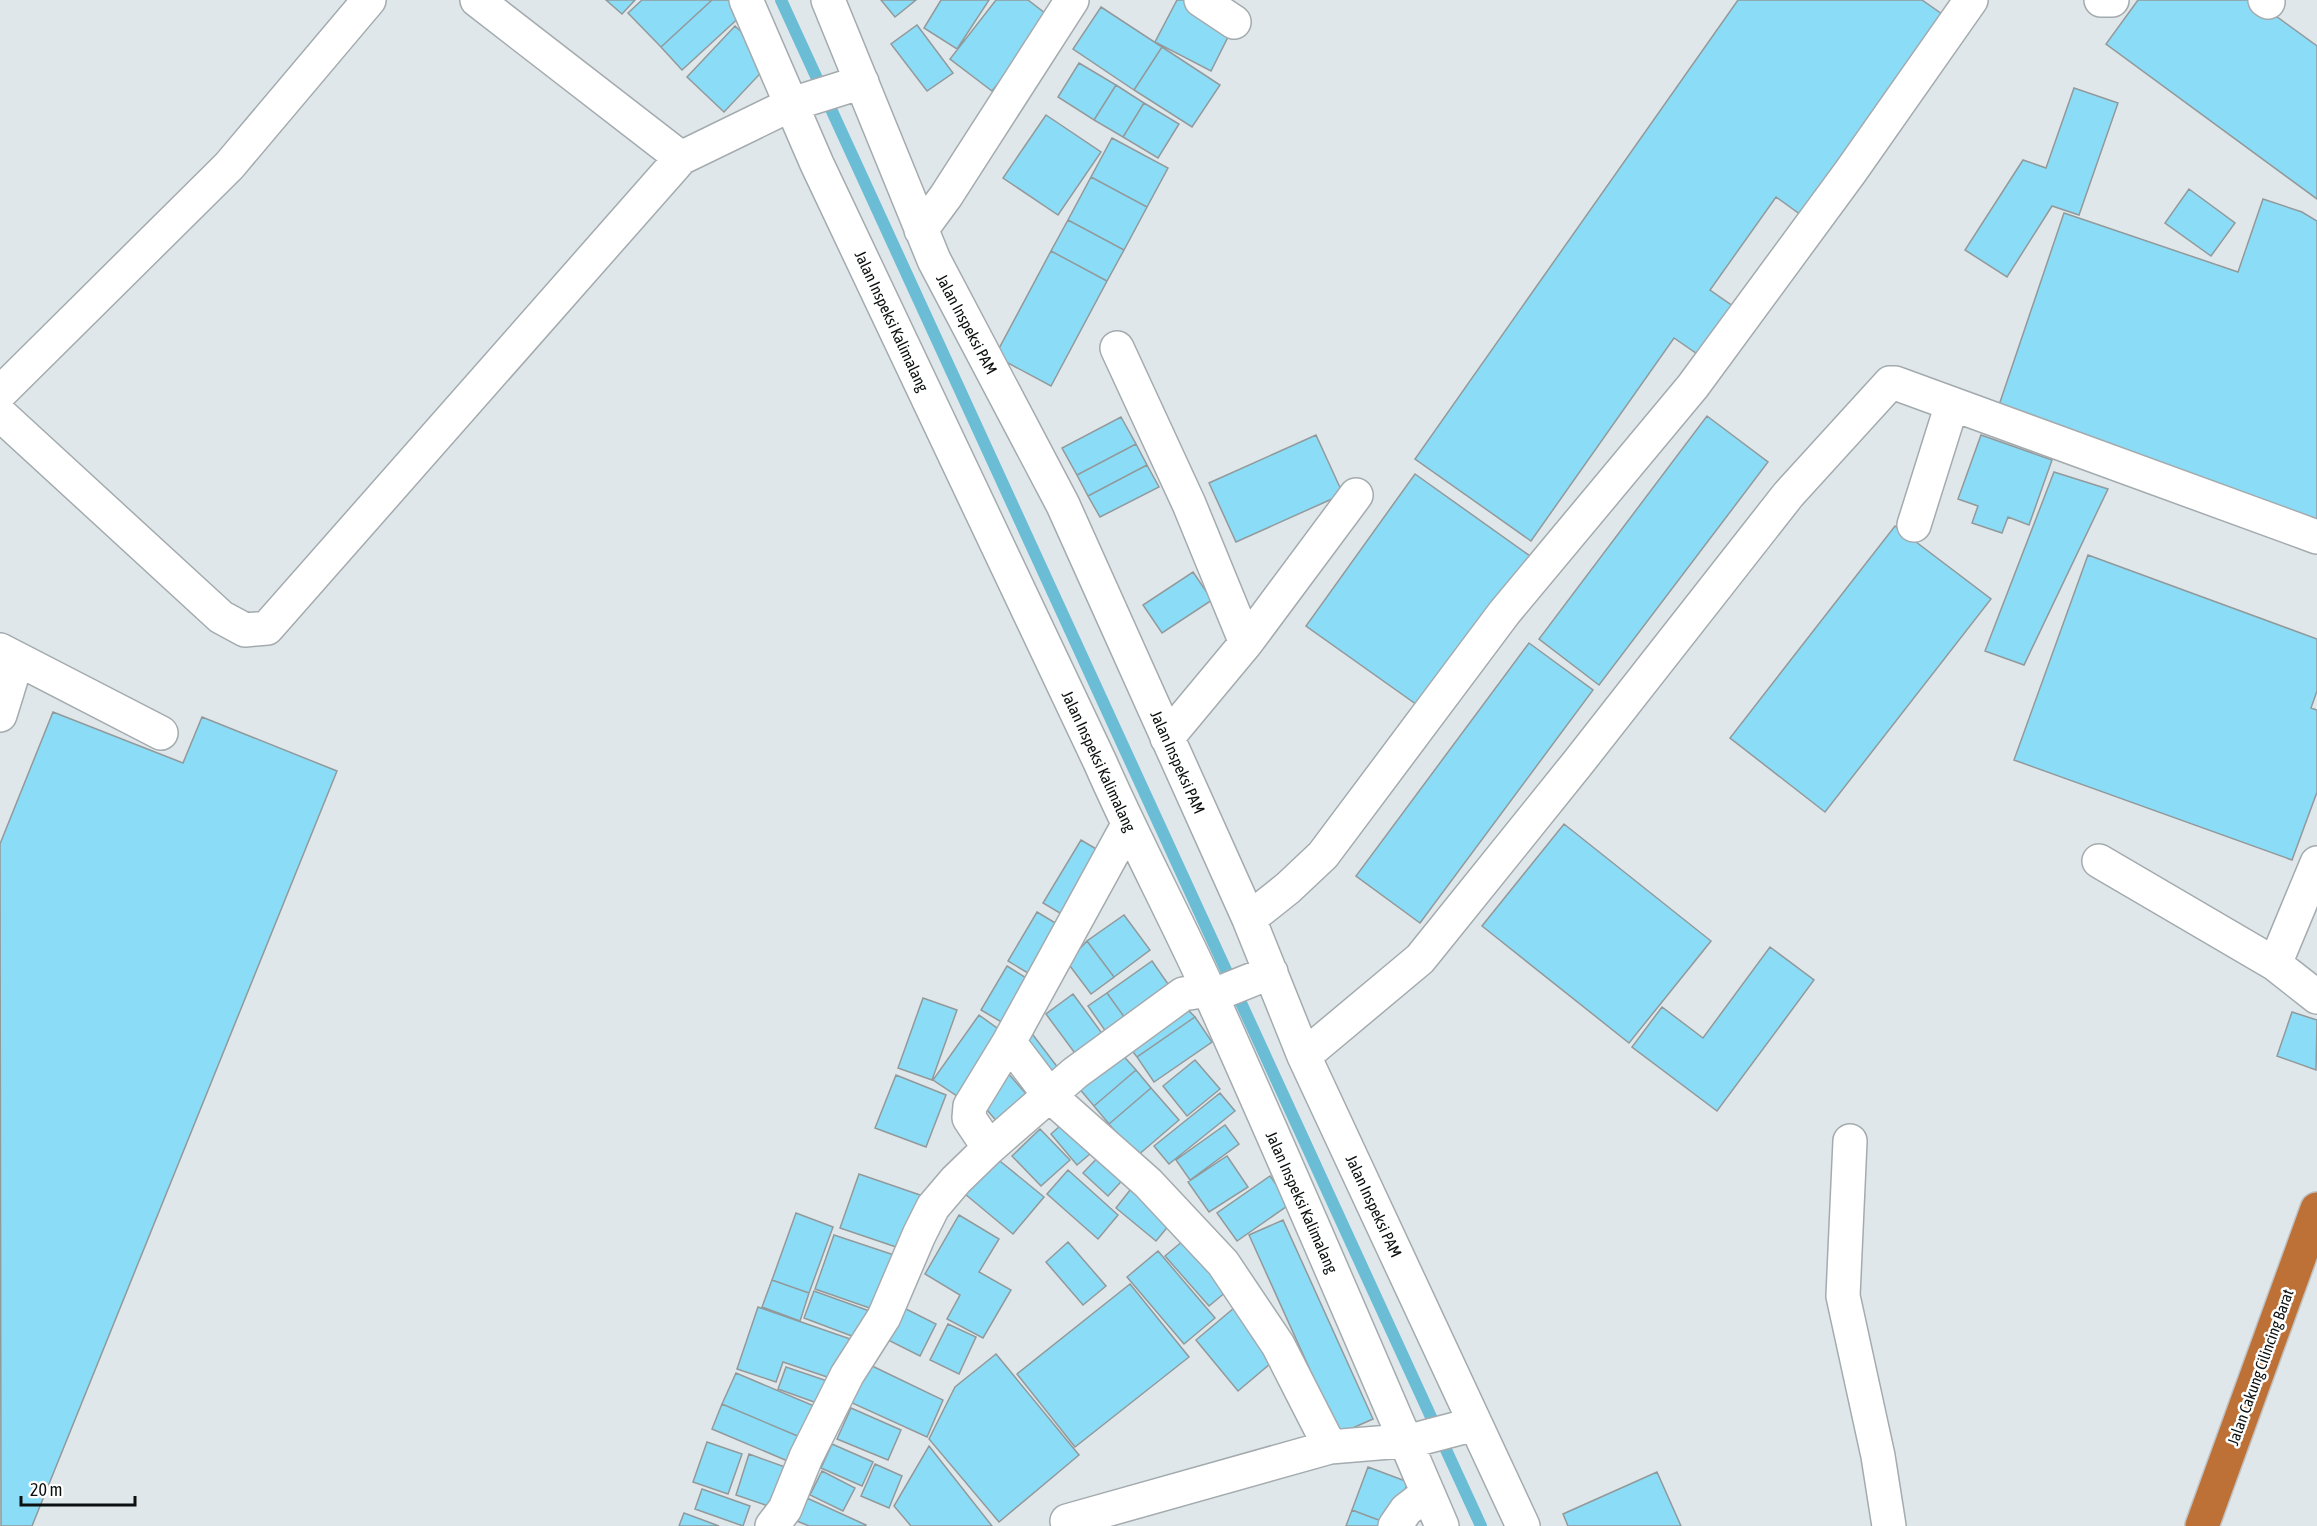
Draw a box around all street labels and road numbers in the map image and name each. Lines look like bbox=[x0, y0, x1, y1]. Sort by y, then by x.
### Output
street label: Jalan Inspeksi Kalimalang bbox=[851, 248, 933, 395]
street label: Jalan Inspeksi PAM bbox=[932, 271, 1001, 378]
street label: Jalan Inspeksi Kalimalang bbox=[1058, 688, 1140, 835]
street label: Jalan Inspeksi PAM bbox=[1146, 708, 1209, 817]
street label: Jalan Inspeksi Kalimalang bbox=[1262, 1128, 1341, 1276]
street label: Jalan Inspeksi PAM bbox=[1342, 1152, 1406, 1260]
street label: Jalan Cakung Cilincing Barat bbox=[2223, 1286, 2298, 1448]

